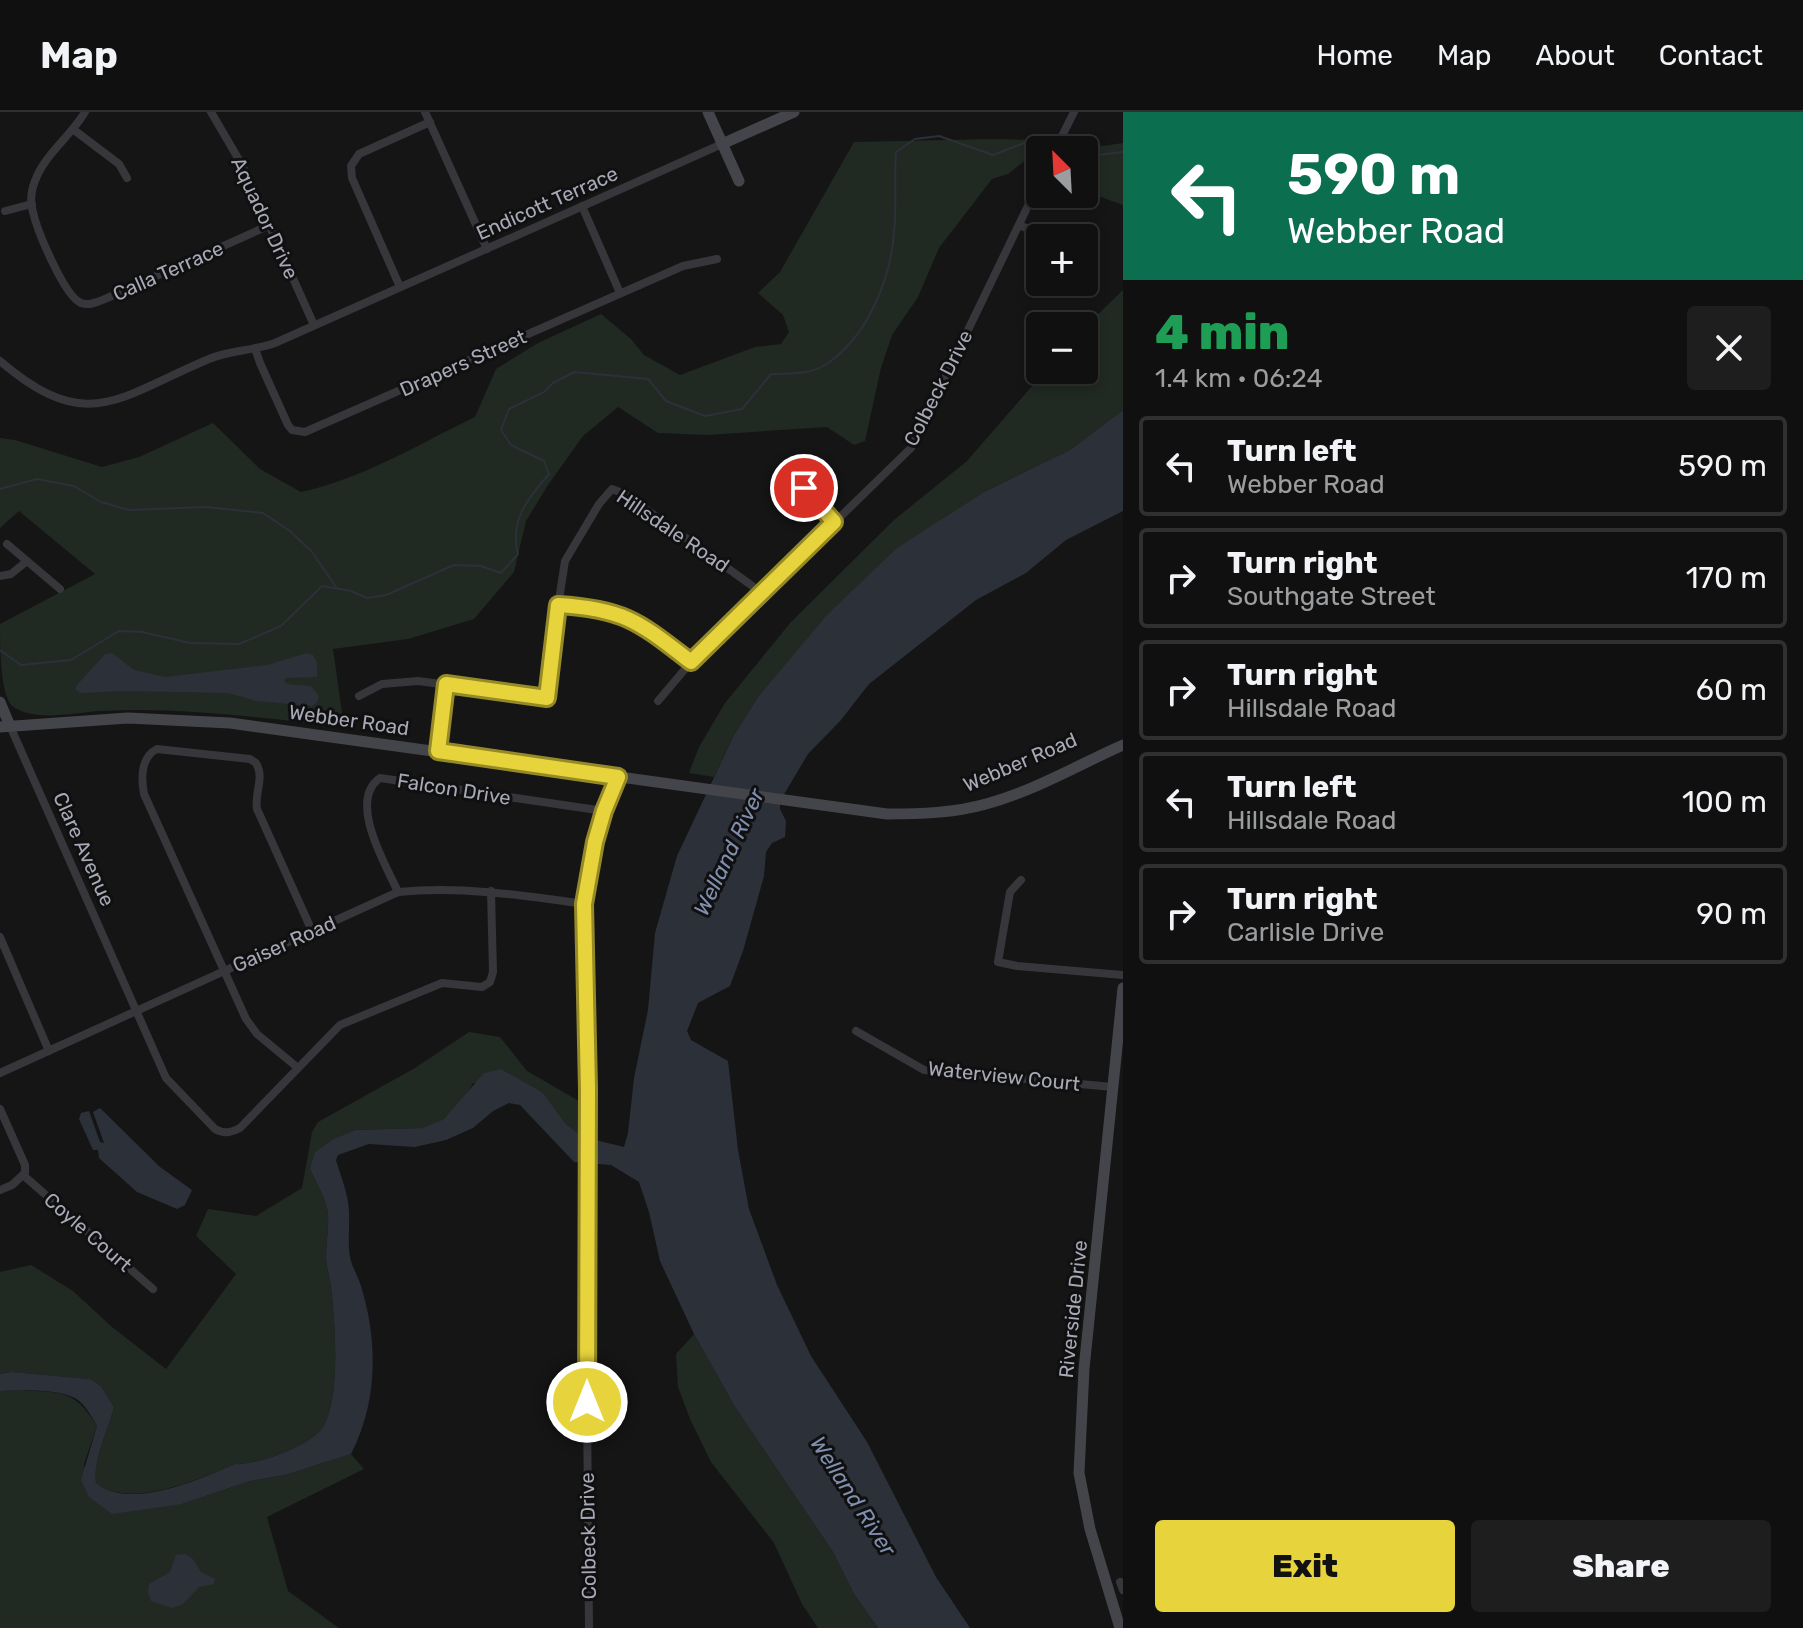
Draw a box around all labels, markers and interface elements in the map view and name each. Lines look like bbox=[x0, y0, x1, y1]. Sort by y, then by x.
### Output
text: Map bbox=[40, 32, 118, 78]
text: Home bbox=[1316, 39, 1393, 72]
text: Map bbox=[1437, 39, 1491, 72]
text: About bbox=[1535, 39, 1615, 72]
text: Contact bbox=[1659, 39, 1763, 72]
north arrow bbox=[1026, 136, 1098, 208]
map controls bbox=[1026, 136, 1098, 384]
text: 590 m bbox=[1287, 142, 1460, 208]
icon: left bbox=[1155, 144, 1259, 248]
street label: Aquador Drive bbox=[226, 153, 304, 283]
street label: Endicott Terrace bbox=[472, 161, 622, 245]
text: Webber Road bbox=[1287, 209, 1505, 252]
button: + bbox=[1026, 224, 1098, 296]
street label: Calla Terrace bbox=[109, 236, 227, 306]
text: 4 min bbox=[1155, 304, 1289, 361]
button: close bbox=[1687, 306, 1771, 390]
button: − bbox=[1026, 312, 1098, 384]
street label: Drapers Street bbox=[396, 324, 530, 402]
street label: Colbeck Drive bbox=[898, 326, 978, 450]
text: 1.4 km · 06:24 bbox=[1155, 363, 1323, 394]
text: Turn left bbox=[1227, 433, 1357, 469]
icon: left bbox=[1159, 444, 1203, 488]
text: 590 m bbox=[1678, 448, 1767, 484]
pin bbox=[770, 454, 838, 522]
icon: arrive bbox=[782, 466, 826, 510]
text: Webber Road bbox=[1227, 469, 1385, 500]
street label: Hillsdale Road bbox=[612, 485, 734, 577]
text: Turn right bbox=[1227, 545, 1378, 581]
icon: right bbox=[1159, 556, 1203, 600]
text: 170 m bbox=[1686, 560, 1767, 596]
text: Southgate Street bbox=[1227, 581, 1436, 612]
text: Turn right bbox=[1227, 657, 1378, 693]
icon: right bbox=[1159, 668, 1203, 712]
text: 60 m bbox=[1696, 672, 1767, 708]
text: Hillsdale Road bbox=[1227, 693, 1396, 724]
street label: Webber Road bbox=[287, 700, 411, 740]
street label: Webber Road bbox=[960, 727, 1080, 797]
street label: Falcon Drive bbox=[395, 768, 513, 810]
text: Turn left bbox=[1227, 769, 1357, 805]
icon: left bbox=[1159, 780, 1203, 824]
water label: Welland River bbox=[688, 783, 771, 920]
text: 100 m bbox=[1682, 784, 1767, 820]
street label: Clare Avenue bbox=[48, 788, 120, 910]
text: Hillsdale Road bbox=[1227, 805, 1396, 836]
text: Turn right bbox=[1227, 881, 1378, 917]
icon: right bbox=[1159, 892, 1203, 936]
text: 90 m bbox=[1696, 896, 1767, 932]
street label: Gaiser Road bbox=[229, 911, 339, 977]
text: Carlisle Drive bbox=[1227, 917, 1384, 948]
street label: Waterview Court bbox=[927, 1056, 1081, 1096]
street label: Coyle Court bbox=[39, 1187, 137, 1277]
street label: Riverside Drive bbox=[1054, 1239, 1092, 1379]
position arrow bbox=[545, 1360, 629, 1444]
water label: Welland River bbox=[804, 1431, 903, 1562]
street label: Colbeck Drive bbox=[575, 1472, 601, 1600]
button: Exit bbox=[1155, 1520, 1455, 1612]
button: Share bbox=[1471, 1520, 1771, 1612]

